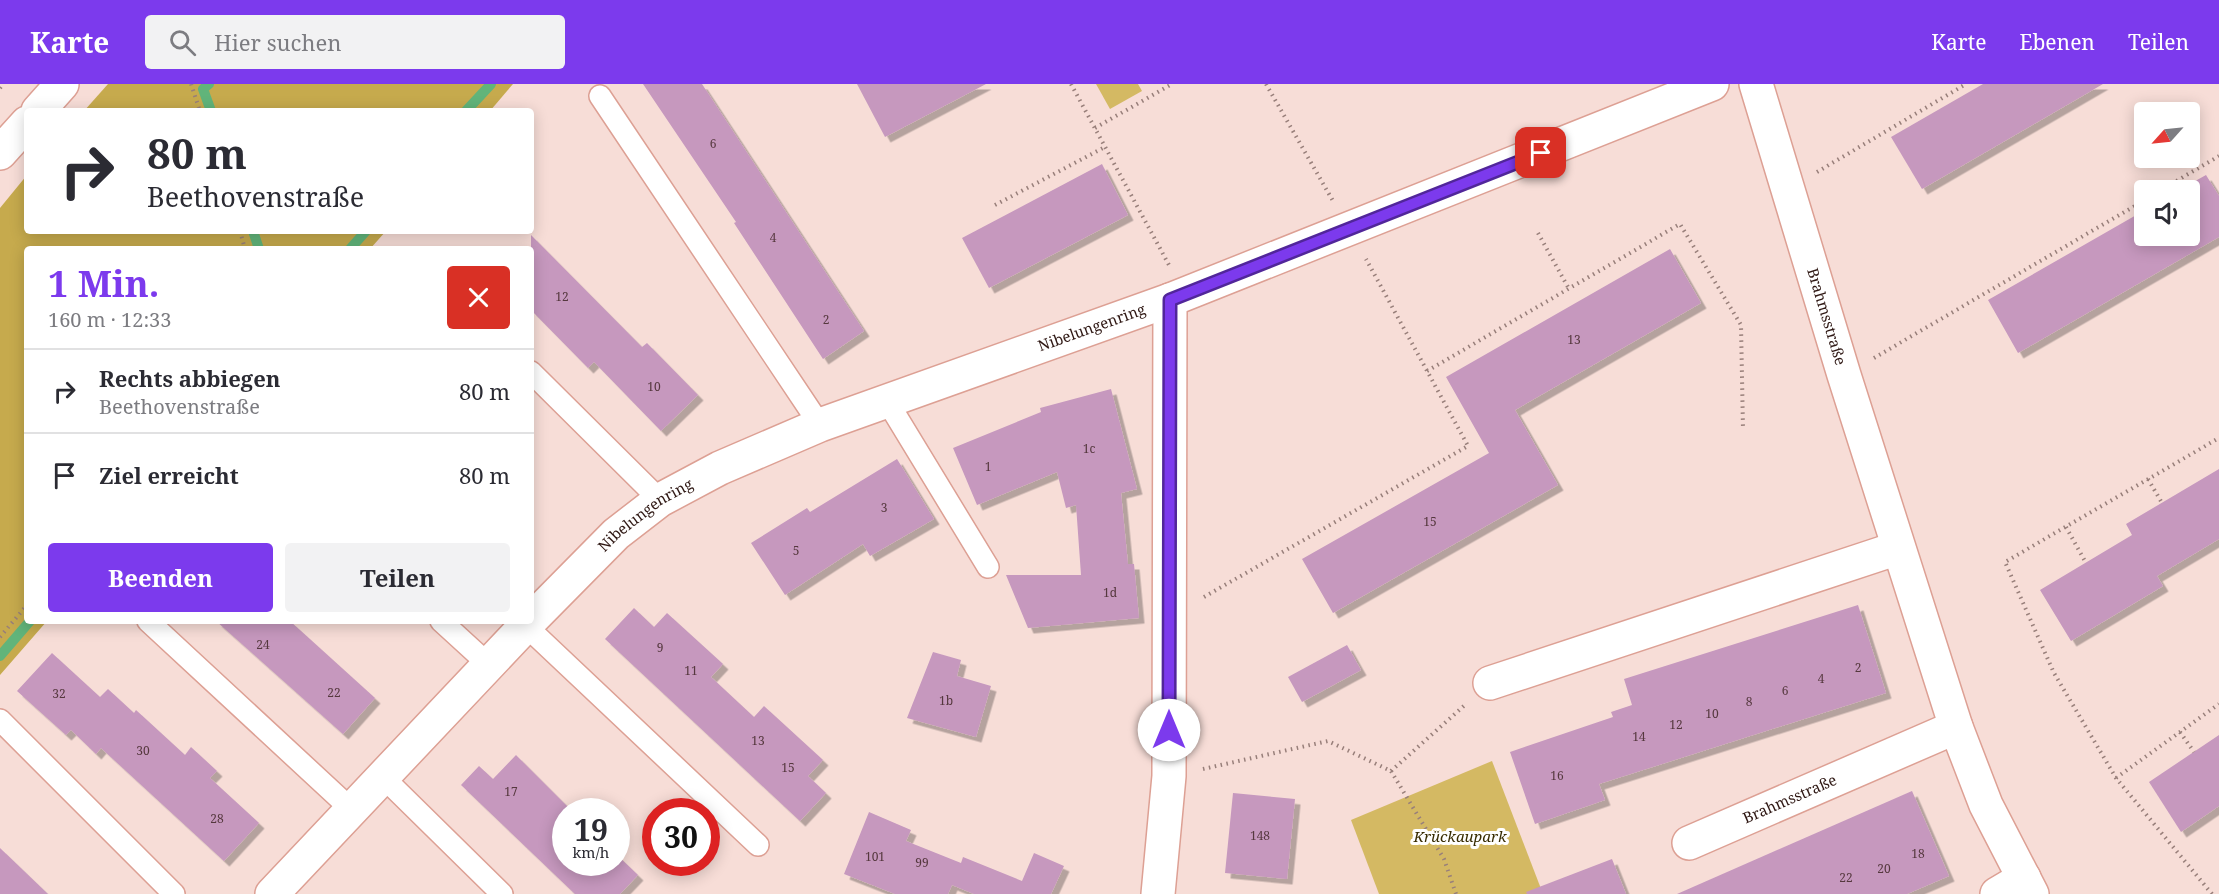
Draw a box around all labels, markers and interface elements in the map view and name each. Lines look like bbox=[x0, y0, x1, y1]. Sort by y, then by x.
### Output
search box bbox=[145, 15, 565, 69]
text: Karte bbox=[30, 23, 109, 61]
icon: search bbox=[166, 26, 199, 59]
text: Hier suchen bbox=[214, 27, 341, 57]
text: Karte bbox=[1931, 28, 1986, 56]
text: Ebenen bbox=[2019, 28, 2095, 56]
text: Teilen bbox=[2128, 28, 2189, 56]
north arrow bbox=[2134, 102, 2200, 168]
map controls bbox=[2134, 102, 2200, 246]
text: 80 m bbox=[147, 124, 247, 181]
pin bbox=[1515, 127, 1566, 178]
icon: right bbox=[48, 132, 126, 210]
house number: 6 bbox=[710, 135, 717, 152]
icon: arrive bbox=[1524, 136, 1557, 169]
text: Beethovenstraße bbox=[147, 178, 364, 215]
button: sound bbox=[2134, 180, 2200, 246]
house number: 4 bbox=[770, 229, 777, 246]
text: 1 Min. bbox=[48, 259, 159, 308]
street label: Brahmsstraße bbox=[1803, 265, 1851, 367]
button: close bbox=[447, 266, 510, 329]
house number: 12 bbox=[555, 288, 569, 305]
street label: Nibelungenring bbox=[1035, 299, 1148, 355]
text: 160 m · 12:33 bbox=[48, 306, 171, 333]
house number: 2 bbox=[823, 311, 829, 328]
house number: 13 bbox=[1567, 331, 1581, 348]
text: Rechts abbiegen bbox=[99, 363, 280, 393]
icon: right bbox=[48, 375, 81, 408]
text: 80 m bbox=[459, 376, 510, 406]
house number: 10 bbox=[647, 378, 661, 395]
text: Beethovenstraße bbox=[99, 393, 260, 420]
house number: 1c bbox=[1083, 440, 1095, 457]
house number: 1 bbox=[985, 458, 991, 475]
icon: arrive bbox=[48, 459, 81, 492]
text: Ziel erreicht bbox=[99, 460, 239, 490]
text: 80 m bbox=[459, 460, 510, 490]
street label: Nibelungenring bbox=[593, 473, 696, 556]
house number: 3 bbox=[881, 499, 888, 516]
house number: 15 bbox=[1423, 513, 1437, 530]
house number: 5 bbox=[793, 542, 799, 559]
button: Beenden bbox=[48, 543, 273, 612]
button: Teilen bbox=[285, 543, 510, 612]
house number: 1d bbox=[1103, 584, 1118, 601]
house number: 24 bbox=[256, 636, 270, 653]
house number: 9 bbox=[657, 639, 663, 656]
house number: 2 bbox=[1855, 659, 1861, 676]
house number: 11 bbox=[684, 662, 698, 679]
house number: 4 bbox=[1818, 670, 1825, 687]
house number: 6 bbox=[1782, 682, 1789, 699]
house number: 22 bbox=[327, 684, 341, 701]
house number: 32 bbox=[52, 685, 66, 702]
house number: 1b bbox=[939, 692, 953, 709]
house number: 8 bbox=[1746, 693, 1753, 710]
position arrow bbox=[1137, 698, 1201, 762]
house number: 10 bbox=[1705, 705, 1719, 722]
house number: 12 bbox=[1669, 716, 1683, 733]
house number: 14 bbox=[1632, 728, 1646, 745]
house number: 13 bbox=[751, 732, 765, 749]
house number: 30 bbox=[136, 742, 150, 759]
house number: 15 bbox=[781, 759, 795, 776]
house number: 16 bbox=[1550, 767, 1564, 784]
street label: Brahmsstraße bbox=[1739, 769, 1840, 827]
house number: 17 bbox=[504, 783, 518, 800]
speed limit sign: 30 bbox=[642, 798, 720, 876]
text: 19 bbox=[574, 809, 608, 850]
house number: 28 bbox=[210, 810, 224, 827]
park label: Krückaupark bbox=[1413, 826, 1507, 846]
house number: 148 bbox=[1250, 827, 1270, 844]
text: km/h bbox=[573, 842, 609, 862]
house number: 18 bbox=[1911, 845, 1925, 862]
house number: 101 bbox=[865, 848, 885, 865]
house number: 99 bbox=[915, 854, 929, 871]
house number: 20 bbox=[1877, 860, 1891, 877]
house number: 22 bbox=[1839, 869, 1853, 886]

